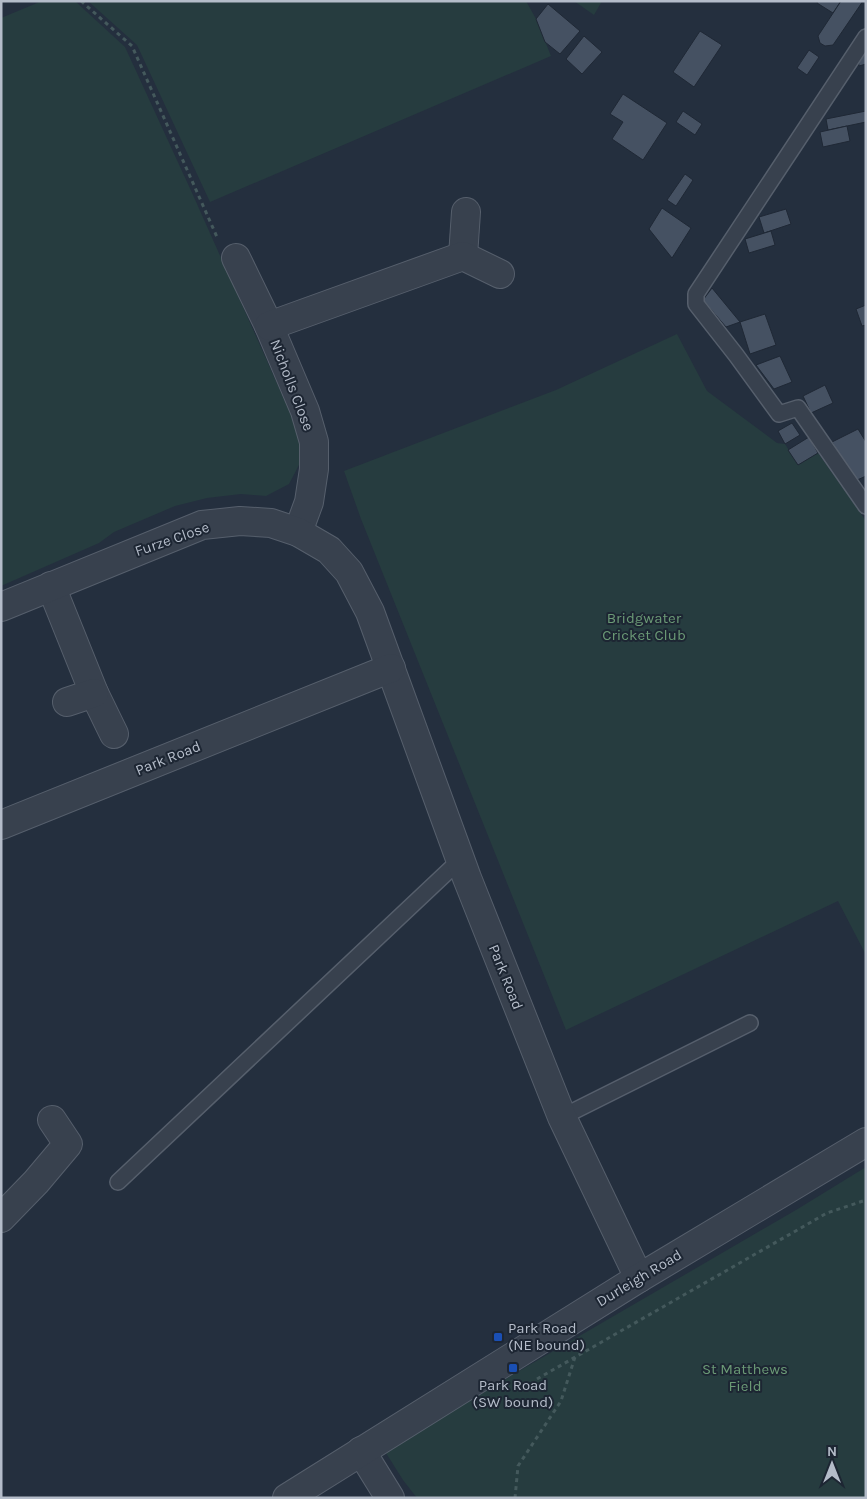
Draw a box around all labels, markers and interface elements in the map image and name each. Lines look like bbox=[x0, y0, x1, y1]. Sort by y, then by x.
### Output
street label: Nicholls Close bbox=[266, 337, 318, 433]
street label: Furze Close bbox=[132, 518, 212, 560]
park label: Bridgwater Cricket Club bbox=[602, 609, 686, 644]
street label: Park Road bbox=[133, 737, 203, 779]
street label: Park Road bbox=[485, 942, 527, 1012]
street label: Durleigh Road bbox=[593, 1245, 685, 1311]
place label: Park Road (NE bound) bbox=[508, 1319, 585, 1354]
marker: Park Road (NE bound) bbox=[492, 1331, 504, 1343]
park label: St Matthews Field bbox=[702, 1360, 788, 1395]
marker: Park Road (SW bound) bbox=[507, 1362, 519, 1374]
place label: Park Road (SW bound) bbox=[473, 1376, 553, 1411]
north arrow bbox=[807, 1439, 857, 1489]
text: N bbox=[827, 1443, 837, 1460]

